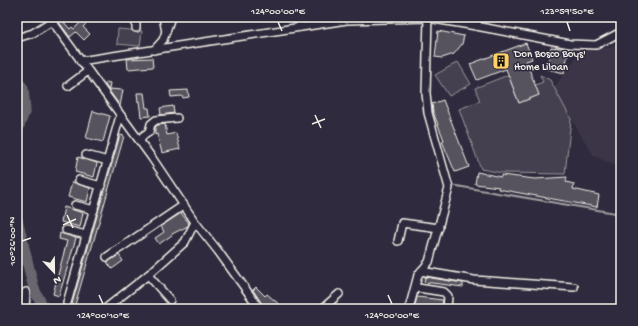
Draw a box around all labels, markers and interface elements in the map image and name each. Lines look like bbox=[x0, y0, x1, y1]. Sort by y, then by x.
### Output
text: 124°00'00"E bbox=[250, 6, 306, 18]
text: 123°59'50"E bbox=[540, 6, 594, 18]
place label: Don Bosco Boys' Home Liloan bbox=[513, 49, 586, 74]
building icon: Don Bosco Boys' Home Liloan bbox=[491, 51, 511, 71]
text: 10°26'00"N bbox=[7, 216, 19, 266]
north arrow bbox=[34, 252, 74, 292]
text: N bbox=[51, 273, 63, 286]
text: 124°00'10"E bbox=[76, 310, 130, 322]
text: 124°00'00"E bbox=[364, 310, 420, 322]

